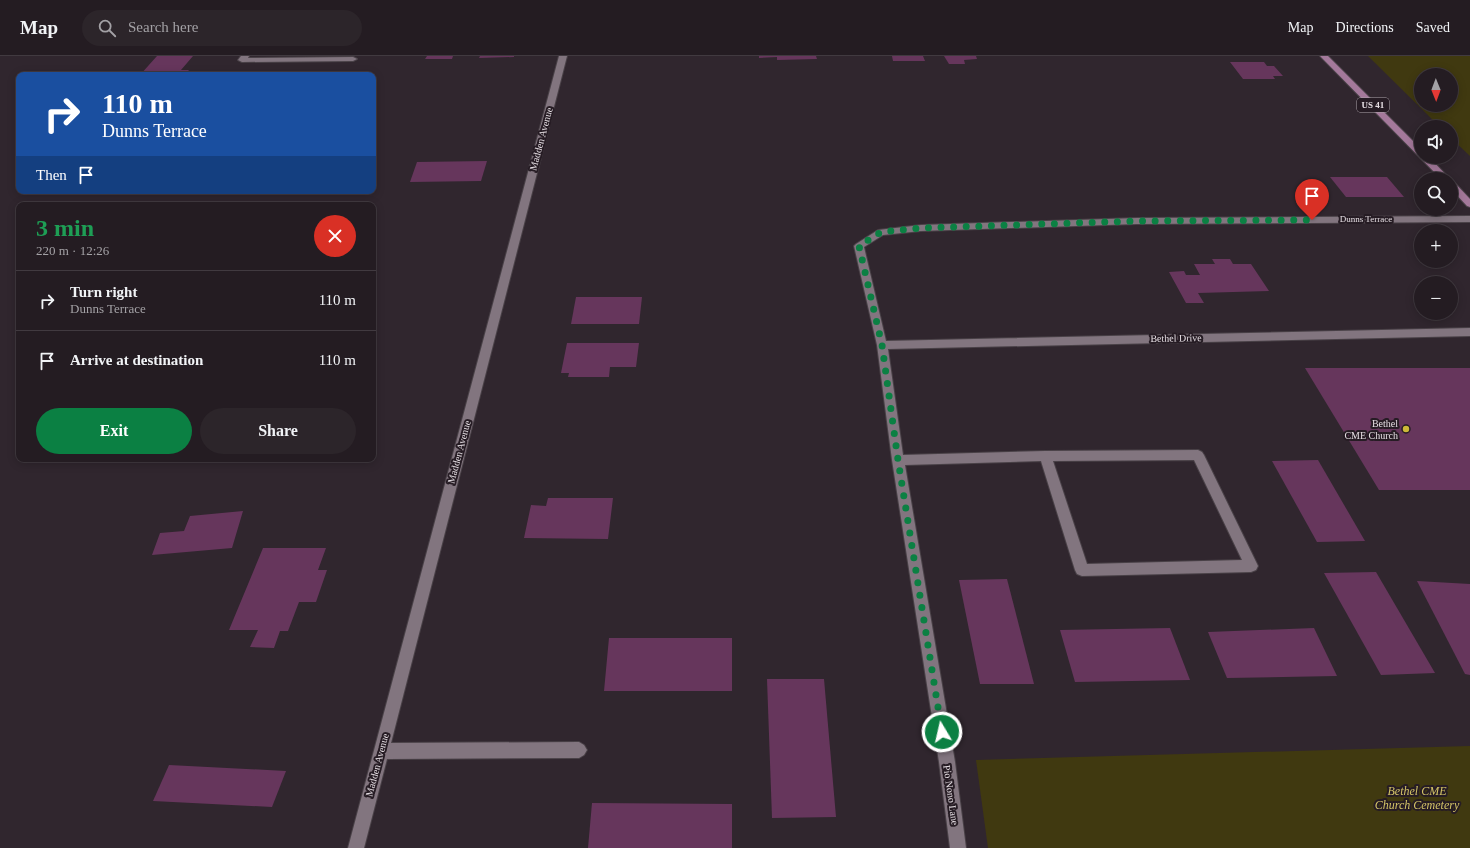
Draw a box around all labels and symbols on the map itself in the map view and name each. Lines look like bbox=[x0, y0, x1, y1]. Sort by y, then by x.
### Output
north arrow bbox=[1414, 68, 1458, 112]
road number: US 41 bbox=[1357, 98, 1389, 112]
street label: Madden Avenue bbox=[527, 106, 555, 172]
pin bbox=[1295, 179, 1329, 220]
street label: Dunns Terrace bbox=[1340, 214, 1392, 224]
street label: Bethel Drive bbox=[1150, 332, 1202, 344]
place label: Bethel CME Church bbox=[1344, 418, 1398, 441]
street label: Madden Avenue bbox=[445, 419, 473, 485]
marker: Bethel CME Church bbox=[1401, 424, 1411, 434]
position arrow bbox=[921, 711, 963, 753]
street label: Madden Avenue bbox=[363, 732, 391, 798]
street label: Pio Nono Lane bbox=[941, 764, 961, 826]
park label: Bethel CME Church Cemetery bbox=[1375, 784, 1460, 812]

